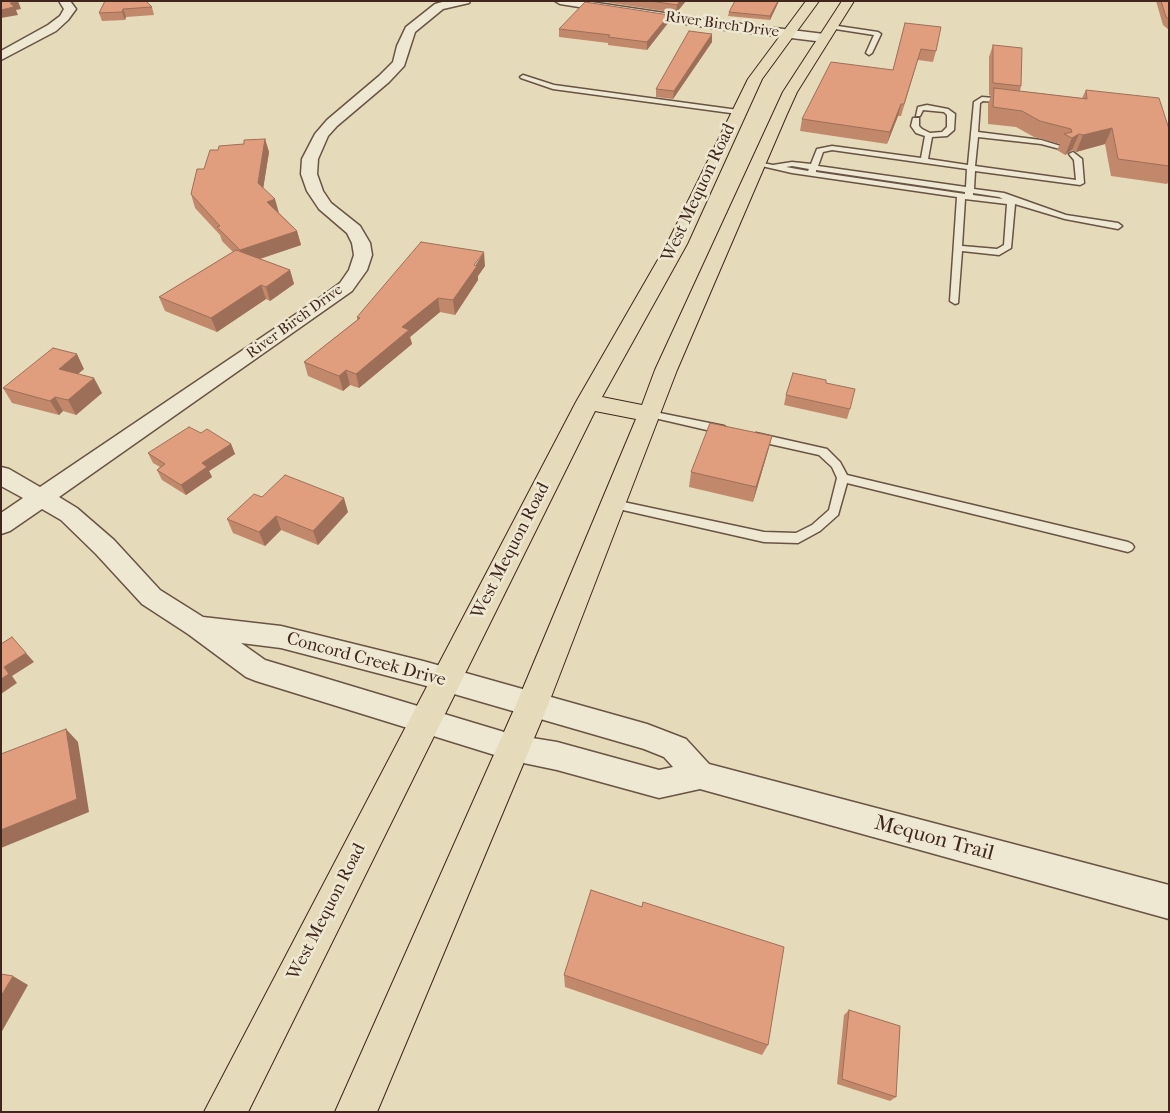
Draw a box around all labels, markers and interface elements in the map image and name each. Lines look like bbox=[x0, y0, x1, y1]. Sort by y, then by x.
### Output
street label: River Birch Drive bbox=[664, 8, 780, 42]
street label: West Mequon Road bbox=[657, 120, 741, 266]
street label: River Birch Drive bbox=[243, 281, 347, 363]
street label: West Mequon Road bbox=[467, 479, 555, 623]
street label: Concord Creek Drive bbox=[284, 628, 448, 692]
street label: Mequon Trail bbox=[872, 811, 996, 867]
street label: West Mequon Road bbox=[283, 840, 371, 984]

